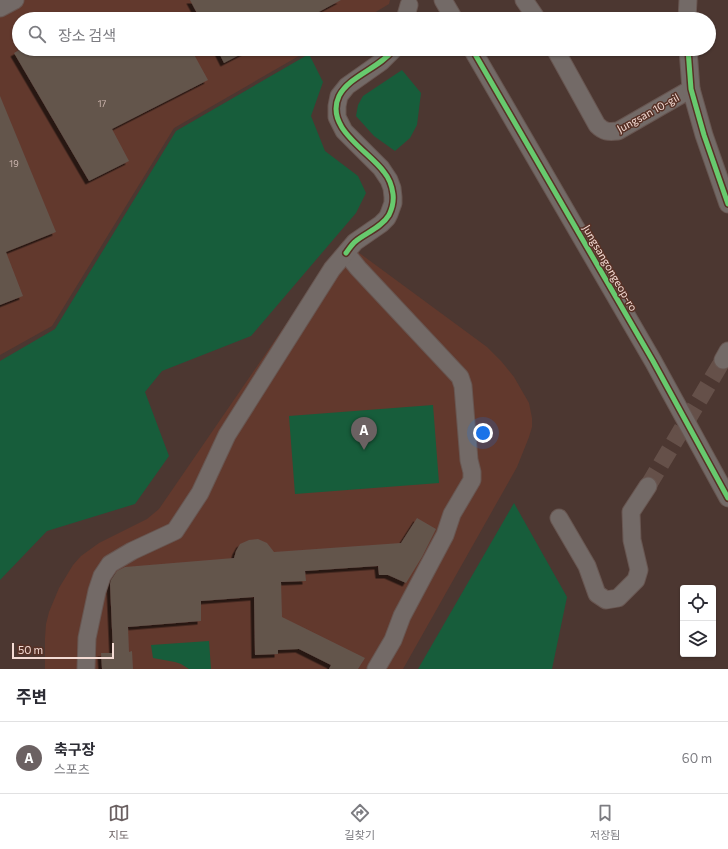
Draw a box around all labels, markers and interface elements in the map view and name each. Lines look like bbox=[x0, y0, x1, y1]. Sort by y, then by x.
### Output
search box bbox=[12, 12, 716, 56]
icon: search bbox=[26, 23, 48, 45]
text: 장소 검색 bbox=[58, 26, 116, 44]
street label: Jungsan 10-gil bbox=[614, 90, 682, 136]
house number: 17 bbox=[98, 98, 107, 109]
house number: 19 bbox=[9, 158, 19, 169]
street label: Jungsangongeop-ro bbox=[580, 222, 641, 314]
pin: A bbox=[351, 417, 377, 450]
your location bbox=[473, 423, 493, 443]
map controls bbox=[680, 585, 716, 657]
button: locate bbox=[680, 585, 716, 621]
button: layers bbox=[680, 621, 716, 657]
scale bar bbox=[12, 641, 114, 660]
text: 50 m bbox=[18, 643, 43, 656]
text: 주변 bbox=[16, 686, 47, 707]
text: 축구장 bbox=[54, 740, 95, 758]
text: A bbox=[24, 750, 34, 766]
text: 60 m bbox=[682, 750, 712, 766]
text: 스포츠 bbox=[54, 761, 90, 777]
tab: 지도 bbox=[108, 802, 130, 842]
tab: 길찾기 bbox=[345, 802, 375, 842]
tab: 저장됨 bbox=[590, 802, 620, 842]

